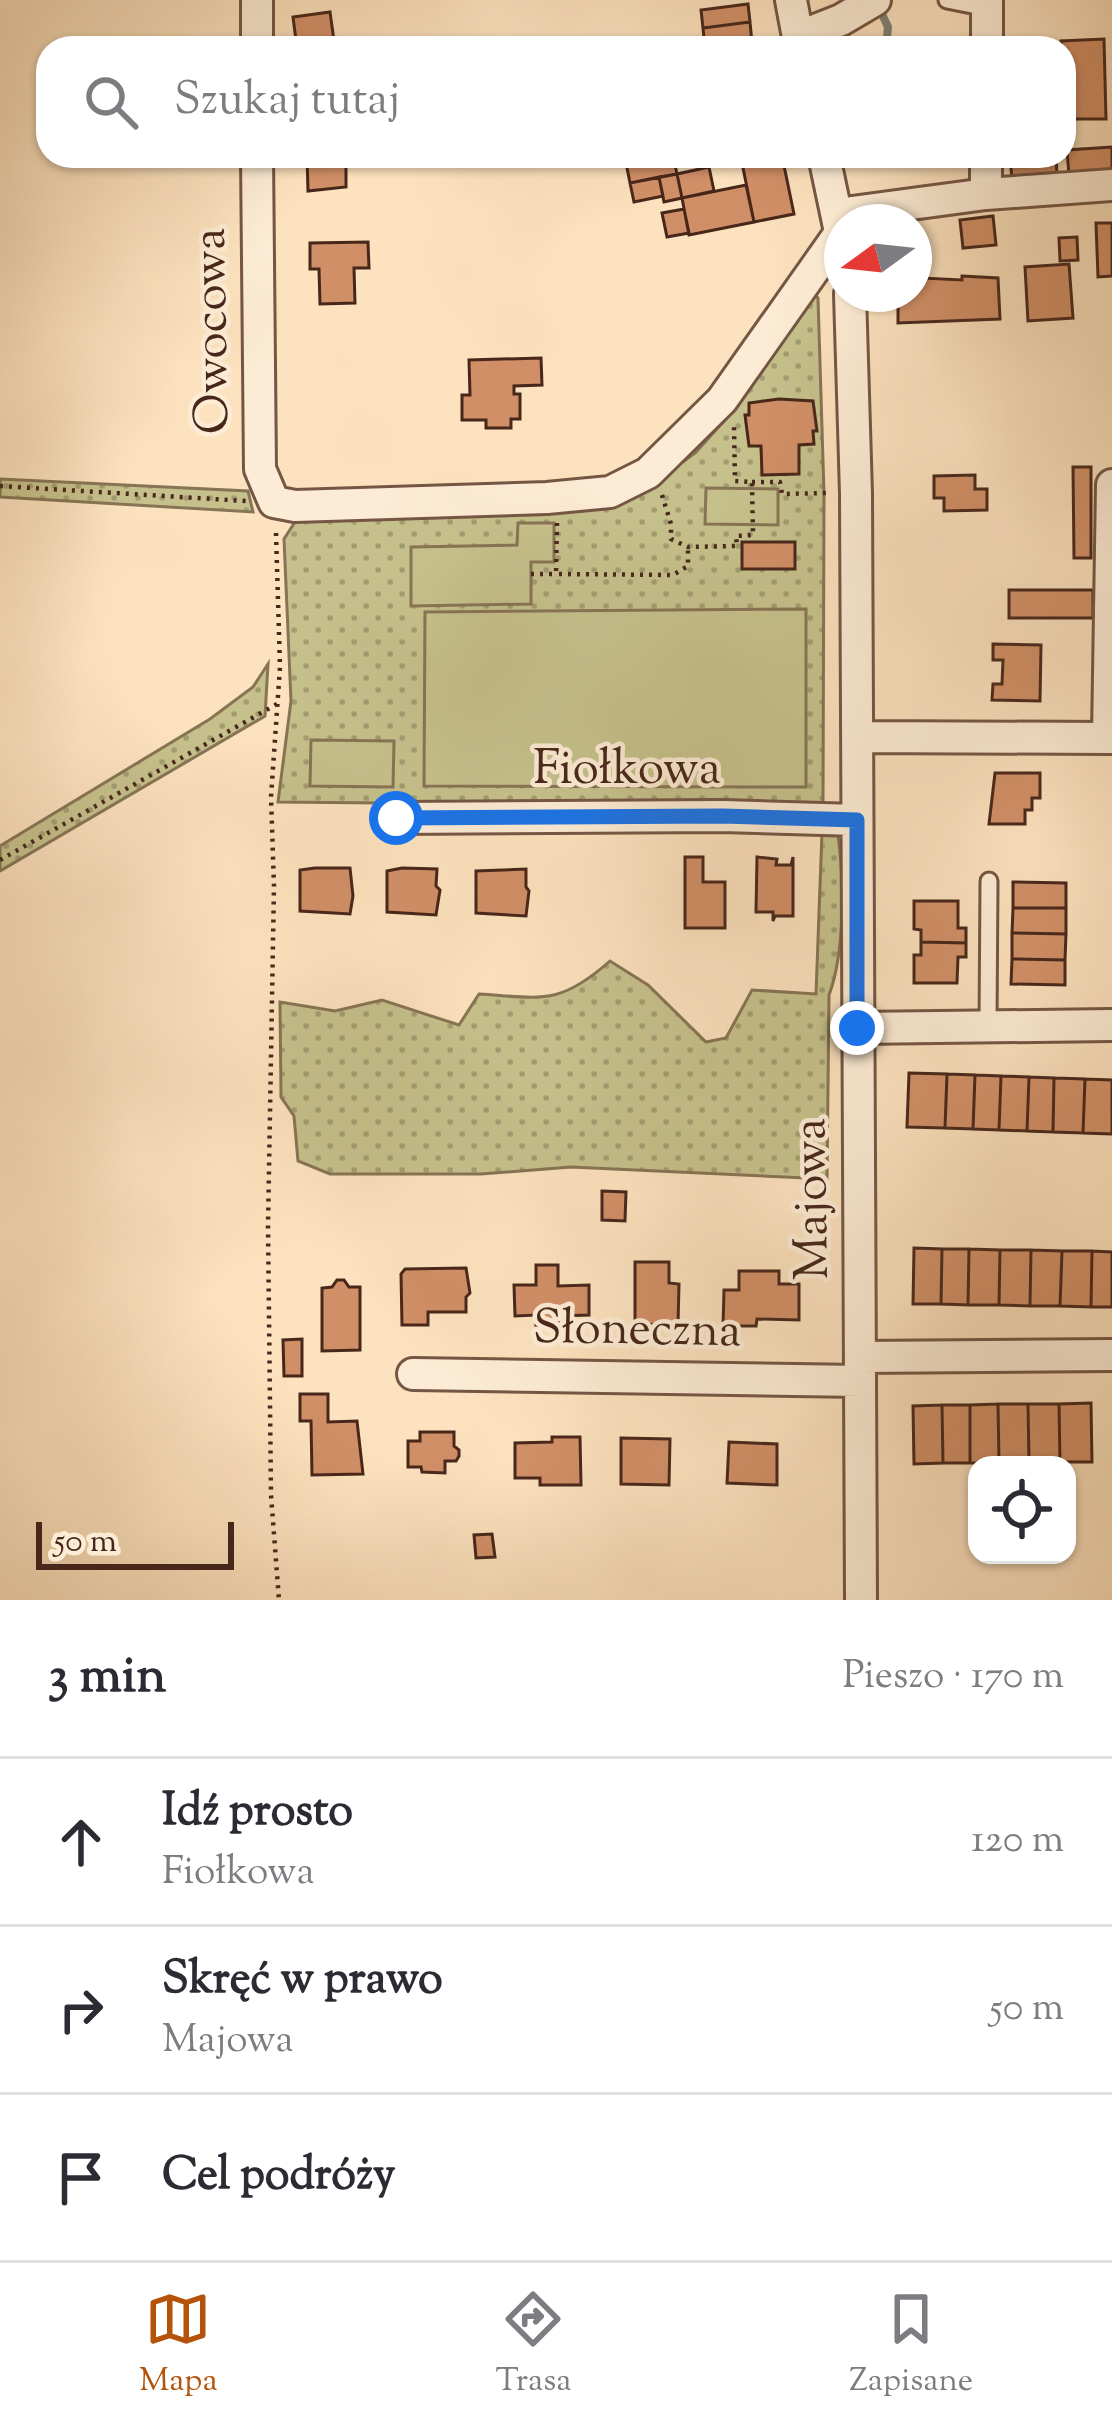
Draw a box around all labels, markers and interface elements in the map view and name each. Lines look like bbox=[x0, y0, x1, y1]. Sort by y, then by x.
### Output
search box bbox=[36, 36, 1076, 168]
icon: search bbox=[78, 69, 144, 135]
text: Szukaj tutaj bbox=[174, 70, 400, 135]
north arrow bbox=[824, 204, 932, 312]
street label: Owocowa bbox=[178, 227, 250, 435]
street label: Fiołkowa bbox=[533, 737, 721, 806]
route start bbox=[369, 791, 423, 845]
route end bbox=[830, 1001, 884, 1055]
street label: Majowa bbox=[778, 1117, 850, 1281]
street label: Słoneczna bbox=[532, 1296, 742, 1368]
map controls bbox=[968, 1456, 1076, 1564]
button: locate bbox=[968, 1456, 1076, 1564]
scale bar bbox=[36, 1516, 234, 1569]
text: 50 m bbox=[54, 1519, 117, 1567]
text: 3 min bbox=[48, 1642, 166, 1715]
text: Pieszo · 170 m bbox=[842, 1650, 1064, 1706]
text: Idź prosto bbox=[162, 1781, 353, 1846]
icon: ahead bbox=[48, 1809, 114, 1875]
text: 120 m bbox=[971, 1814, 1064, 1870]
text: Fiołkowa bbox=[162, 1846, 314, 1902]
text: Skręć w prawo bbox=[162, 1949, 443, 2014]
icon: right bbox=[48, 1977, 114, 2043]
text: 50 m bbox=[989, 1982, 1064, 2038]
text: Majowa bbox=[162, 2014, 294, 2070]
icon: arrive bbox=[48, 2145, 114, 2211]
text: Cel podróży bbox=[162, 2145, 395, 2210]
tab: Mapa bbox=[139, 2286, 218, 2406]
tab: Trasa bbox=[495, 2286, 571, 2406]
tab: Zapisane bbox=[849, 2286, 973, 2406]

